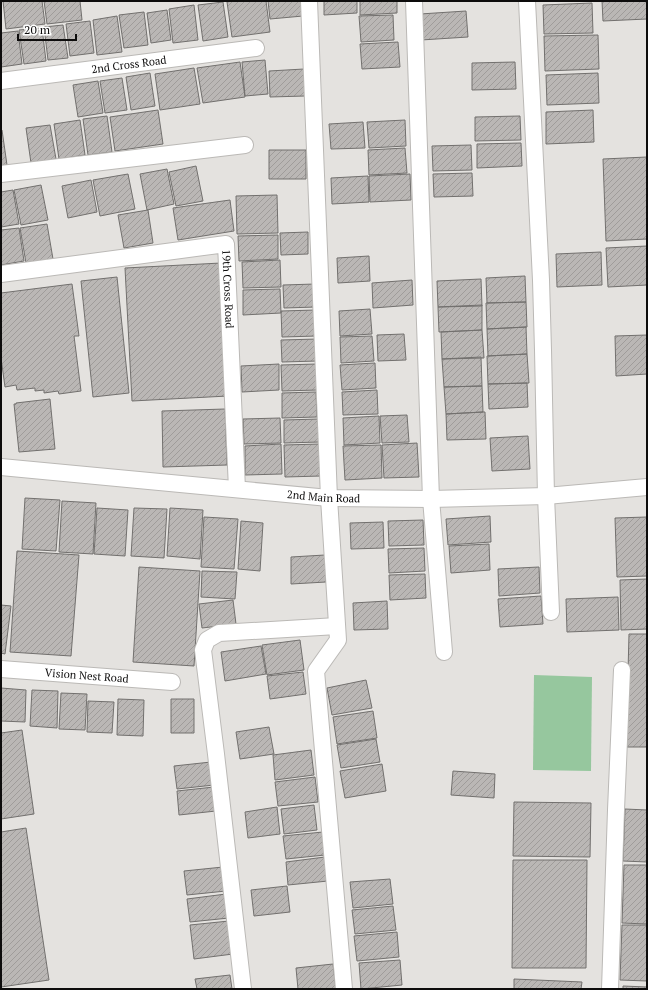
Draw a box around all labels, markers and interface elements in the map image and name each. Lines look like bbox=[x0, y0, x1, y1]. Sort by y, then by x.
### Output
scale bar bbox=[18, 16, 76, 42]
text: 20 m bbox=[24, 22, 51, 37]
street label: 2nd Cross Road bbox=[91, 53, 167, 76]
street label: 19th Cross Road bbox=[219, 249, 237, 329]
street label: 2nd Main Road bbox=[286, 487, 360, 505]
street label: Vision Nest Road bbox=[44, 665, 129, 686]

